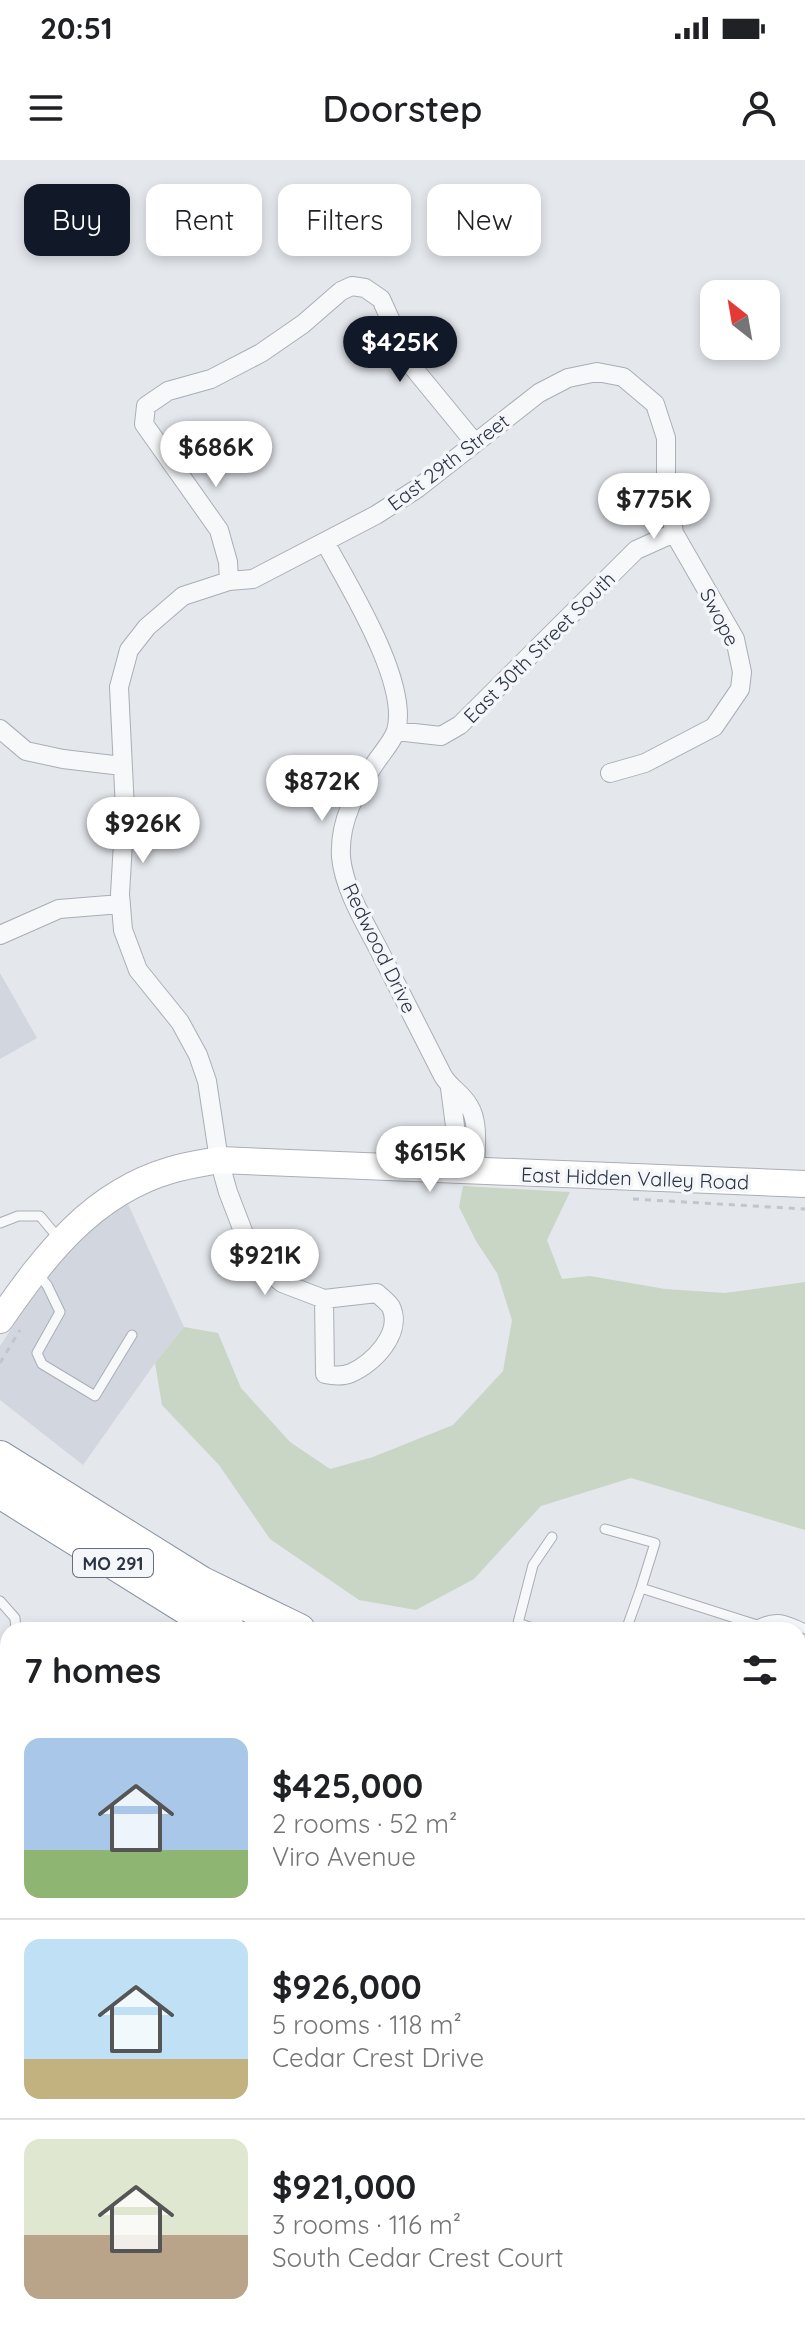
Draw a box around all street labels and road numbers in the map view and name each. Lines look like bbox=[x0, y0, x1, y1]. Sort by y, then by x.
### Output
street label: East 29th Street bbox=[382, 408, 514, 516]
street label: East 30th Street South bbox=[458, 566, 620, 728]
street label: Swope bbox=[695, 584, 745, 650]
street label: Redwood Drive bbox=[338, 879, 422, 1017]
street label: East Hidden Valley Road bbox=[521, 1162, 749, 1194]
road number: MO 291 bbox=[73, 1549, 153, 1577]

